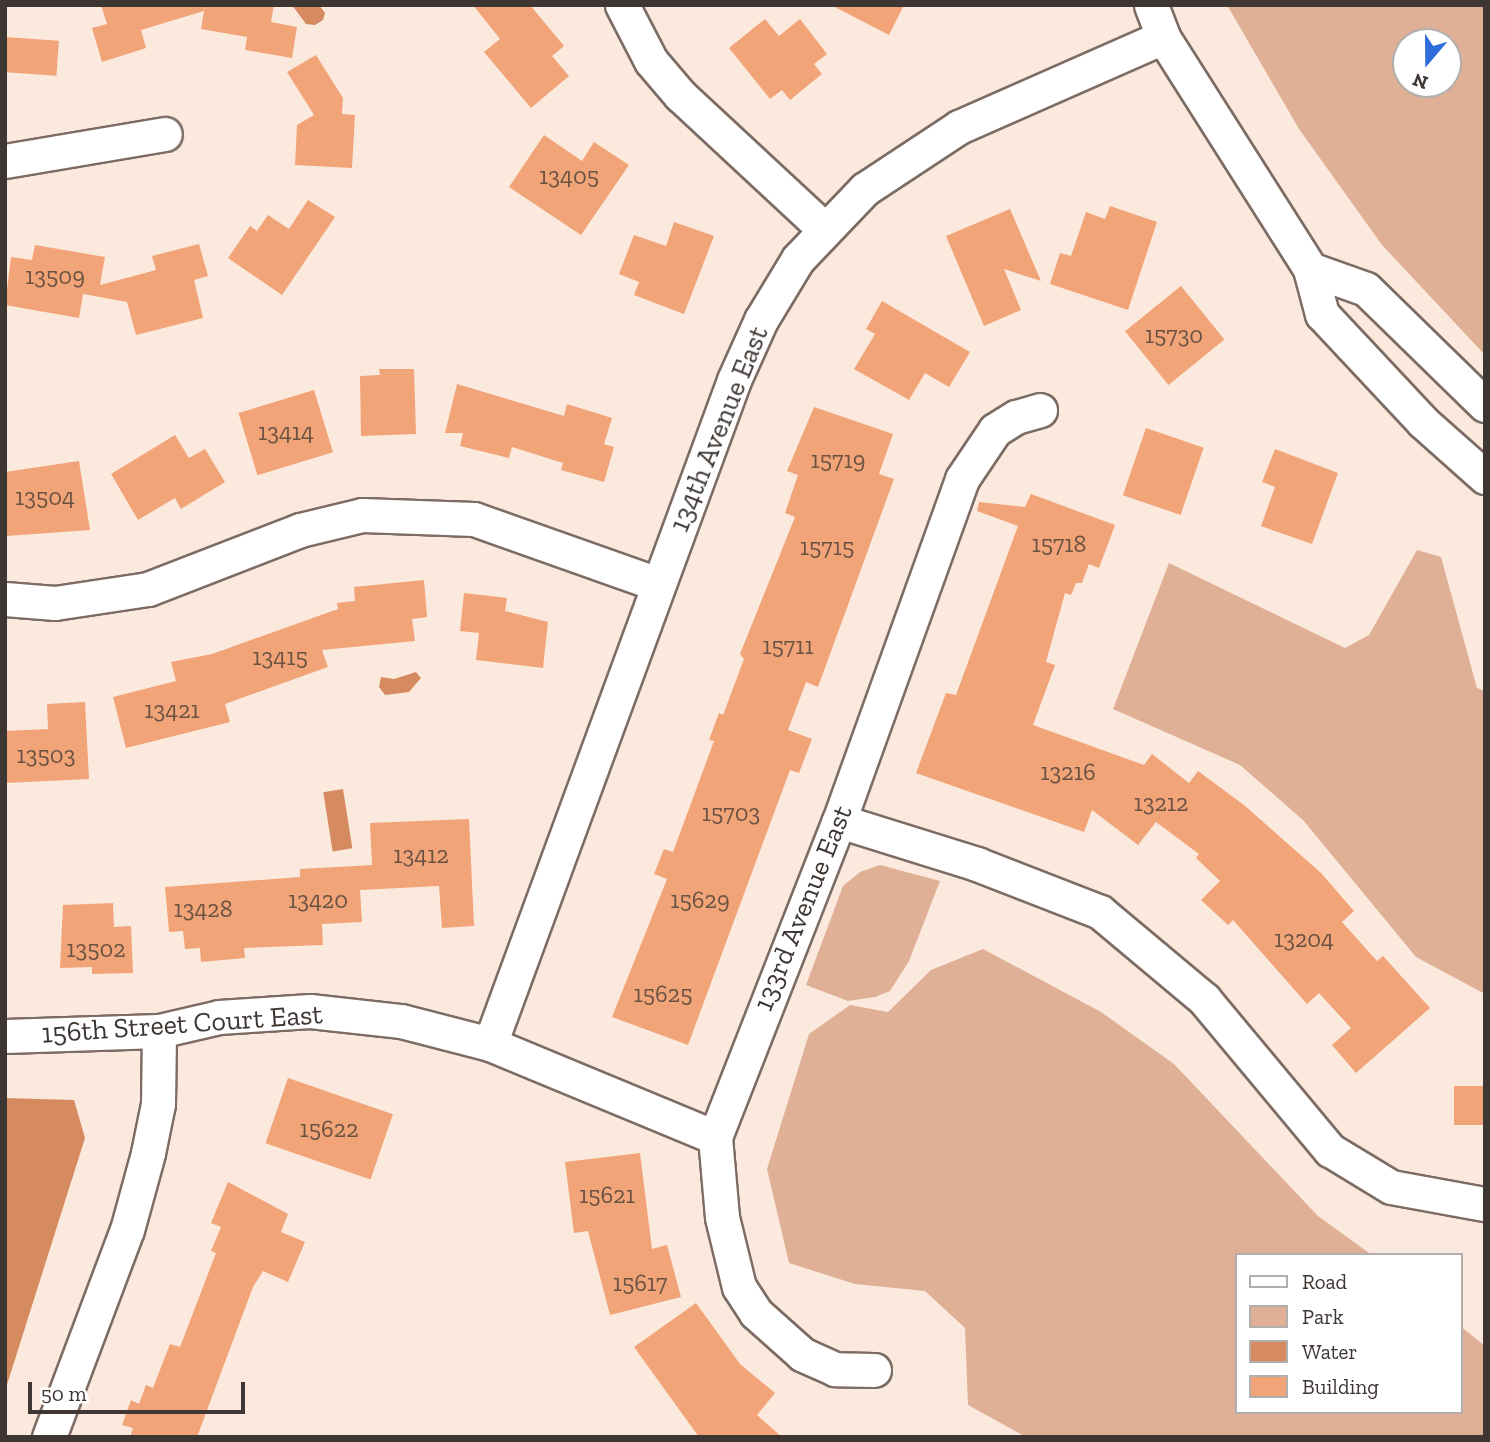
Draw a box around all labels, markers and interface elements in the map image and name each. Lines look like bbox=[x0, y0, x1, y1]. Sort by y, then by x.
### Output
north arrow bbox=[1392, 28, 1462, 98]
text: N bbox=[1410, 68, 1431, 95]
house number: 13405 bbox=[539, 162, 599, 190]
house number: 13509 bbox=[25, 262, 85, 290]
street label: 134th Avenue East bbox=[662, 321, 776, 537]
house number: 15730 bbox=[1145, 321, 1203, 349]
house number: 13414 bbox=[258, 418, 314, 446]
house number: 15719 bbox=[811, 446, 865, 474]
house number: 13504 bbox=[15, 483, 75, 511]
house number: 15718 bbox=[1032, 530, 1086, 558]
house number: 15715 bbox=[800, 533, 854, 561]
house number: 15711 bbox=[762, 632, 814, 660]
house number: 13415 bbox=[252, 643, 308, 671]
house number: 13421 bbox=[144, 696, 200, 724]
house number: 13503 bbox=[17, 741, 75, 769]
house number: 13216 bbox=[1040, 758, 1096, 786]
house number: 13212 bbox=[1134, 789, 1188, 817]
house number: 15703 bbox=[702, 799, 760, 827]
street label: 133rd Avenue East bbox=[746, 800, 860, 1016]
house number: 13412 bbox=[393, 841, 449, 869]
house number: 13420 bbox=[288, 886, 348, 914]
house number: 15629 bbox=[670, 886, 730, 914]
house number: 13428 bbox=[173, 895, 233, 923]
house number: 13204 bbox=[1274, 925, 1334, 953]
house number: 13502 bbox=[66, 935, 126, 963]
house number: 15625 bbox=[634, 980, 692, 1008]
street label: 156th Street Court East bbox=[40, 997, 324, 1051]
house number: 15622 bbox=[300, 1115, 358, 1143]
house number: 15621 bbox=[579, 1181, 635, 1209]
legend bbox=[1234, 1253, 1462, 1414]
house number: 15617 bbox=[613, 1269, 667, 1297]
text: Road bbox=[1302, 1269, 1347, 1294]
text: Park bbox=[1302, 1304, 1344, 1329]
text: Water bbox=[1302, 1339, 1357, 1364]
scale bar bbox=[32, 1368, 248, 1412]
text: Building bbox=[1302, 1374, 1379, 1399]
text: 50 m bbox=[41, 1381, 87, 1406]

